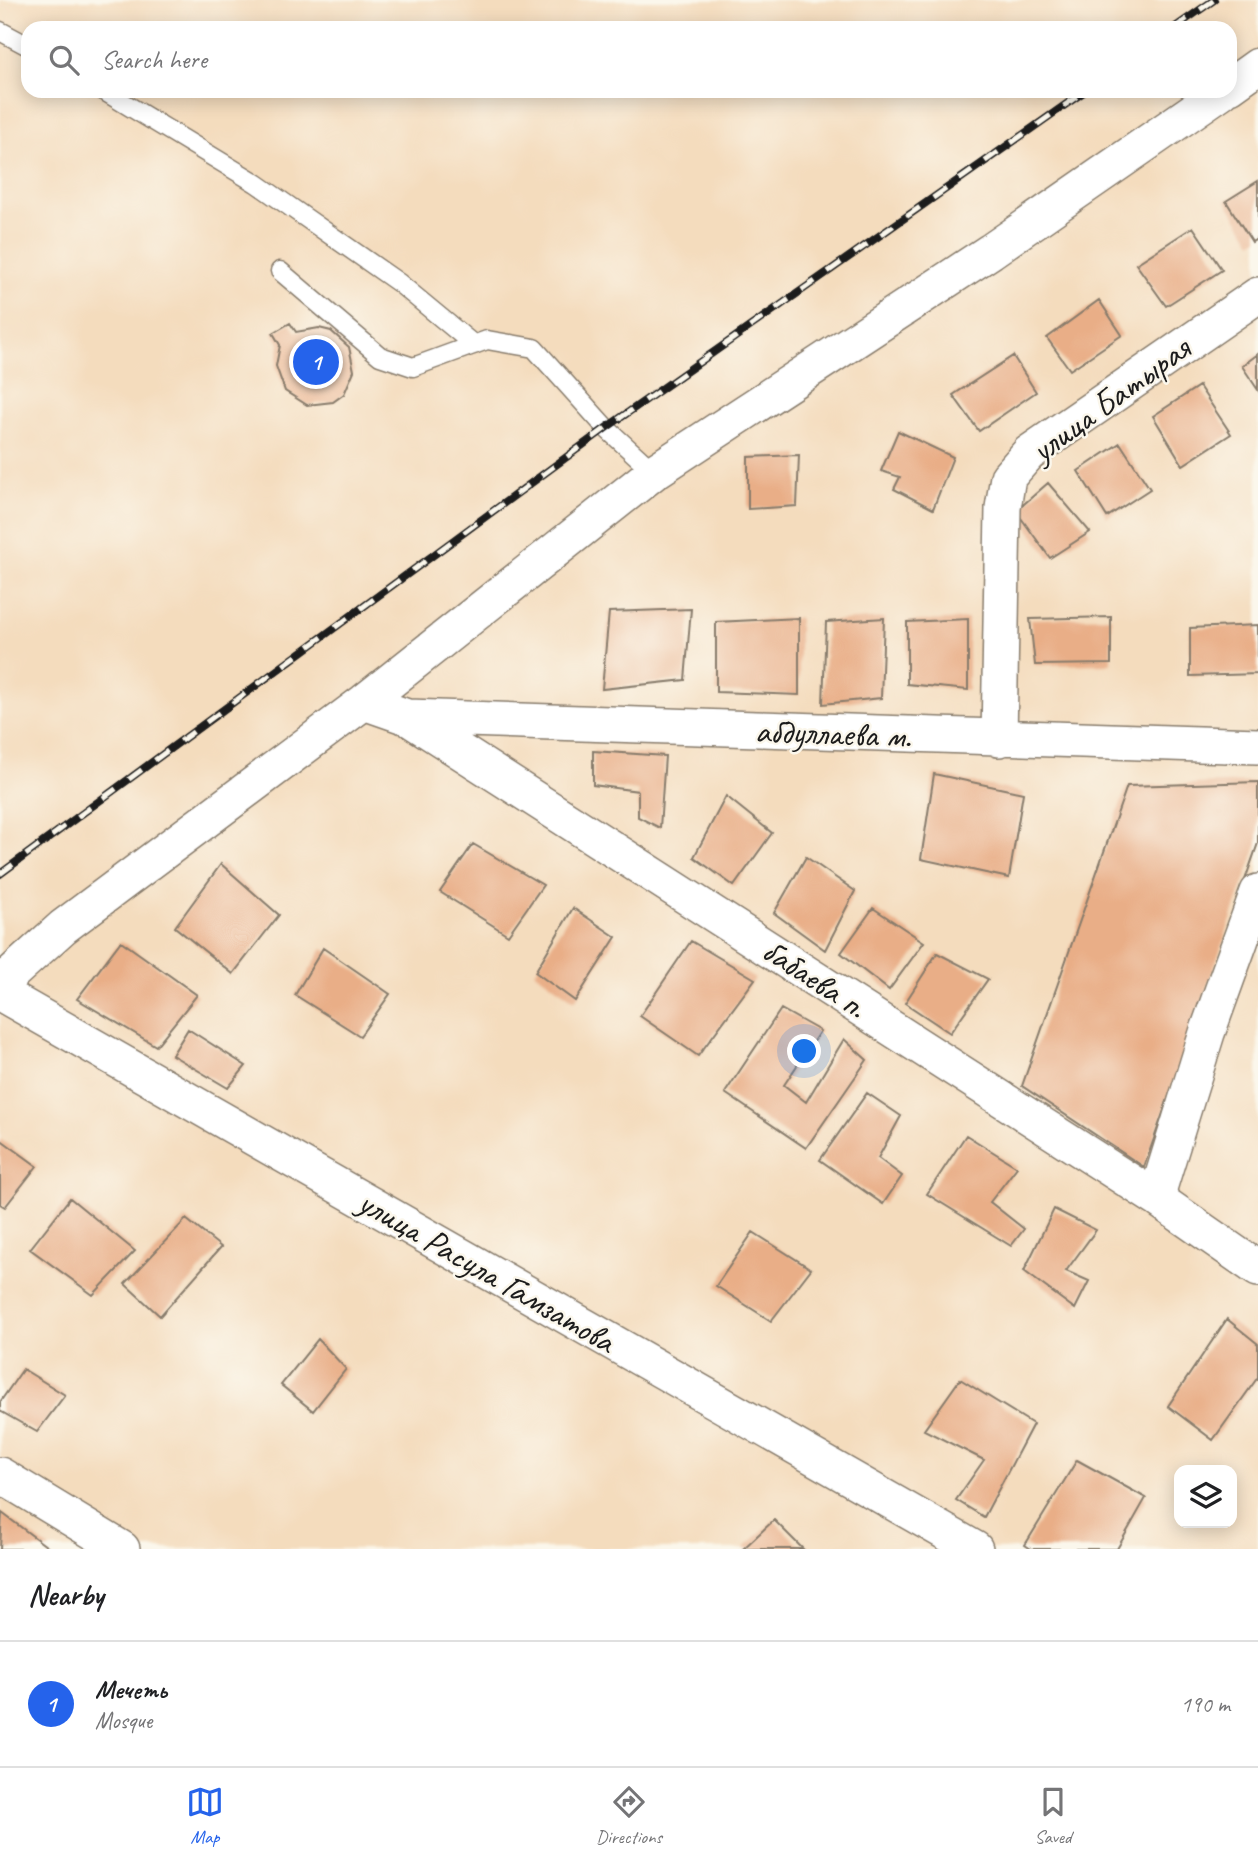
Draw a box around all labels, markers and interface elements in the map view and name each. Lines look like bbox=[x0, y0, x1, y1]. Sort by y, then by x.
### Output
search box bbox=[21, 21, 1237, 98]
icon: search bbox=[45, 41, 83, 79]
text: Search here bbox=[101, 43, 207, 76]
street label: улица Батырая bbox=[1020, 325, 1201, 474]
pin: 1 bbox=[293, 336, 339, 388]
street label: абдуллаева м. bbox=[754, 708, 912, 759]
street label: бабаева п. bbox=[754, 928, 876, 1029]
your location bbox=[787, 1034, 821, 1068]
street label: улица Расула Гамзатова bbox=[348, 1179, 626, 1365]
map controls bbox=[1174, 1465, 1237, 1528]
button: layers bbox=[1174, 1465, 1237, 1528]
text: Nearby bbox=[28, 1576, 104, 1614]
text: Мечеть bbox=[95, 1673, 167, 1706]
text: 1 bbox=[46, 1690, 56, 1719]
text: 190 m bbox=[1181, 1690, 1230, 1719]
text: Mosque bbox=[95, 1706, 152, 1735]
tab: Map bbox=[186, 1783, 224, 1849]
tab: Directions bbox=[596, 1783, 662, 1849]
tab: Saved bbox=[1034, 1783, 1072, 1849]

